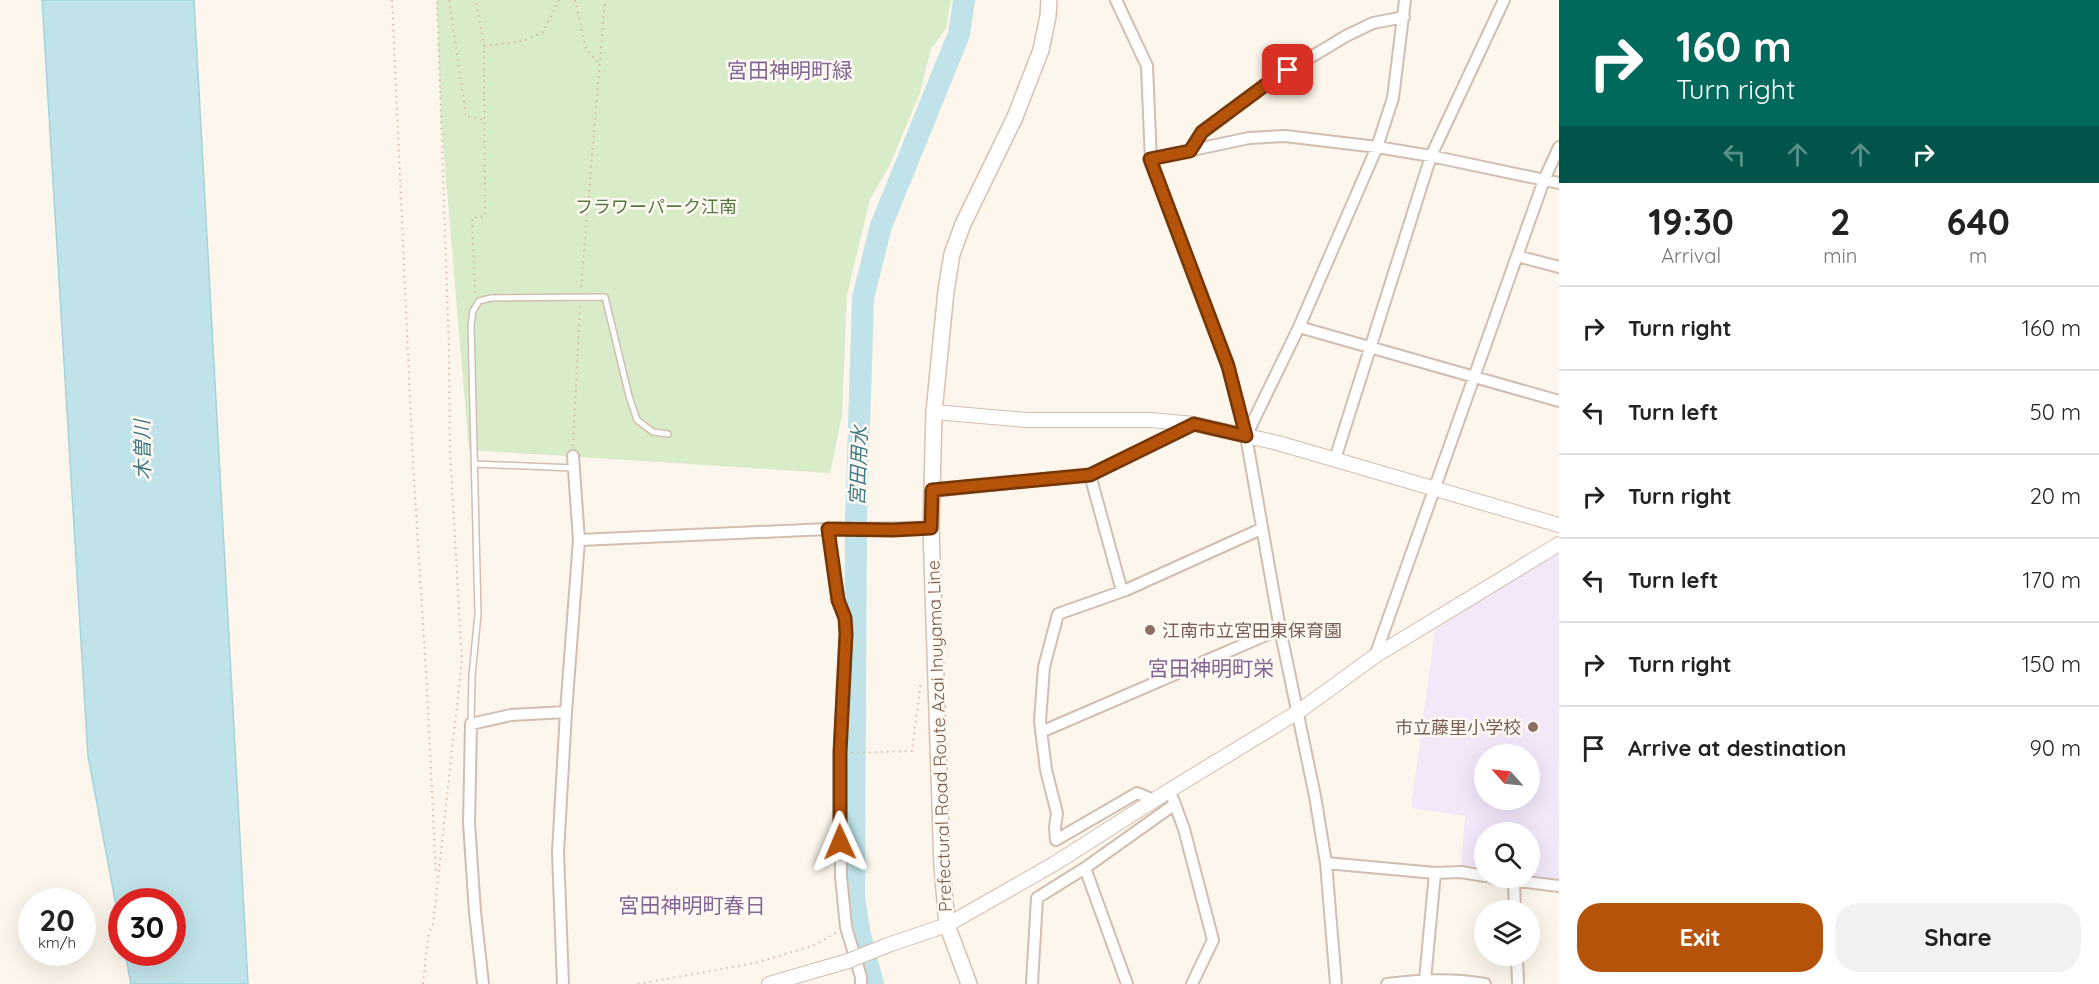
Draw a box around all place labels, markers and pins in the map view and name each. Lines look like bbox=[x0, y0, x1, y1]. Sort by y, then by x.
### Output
pin bbox=[1262, 44, 1313, 95]
place label: 江南市立宮田東保育園 bbox=[1162, 619, 1342, 642]
marker: 江南市立宮田東保育園 bbox=[1143, 623, 1157, 637]
place label: 市立藤里小学校 bbox=[1395, 716, 1521, 739]
marker: 市立藤里小学校 bbox=[1526, 720, 1540, 734]

